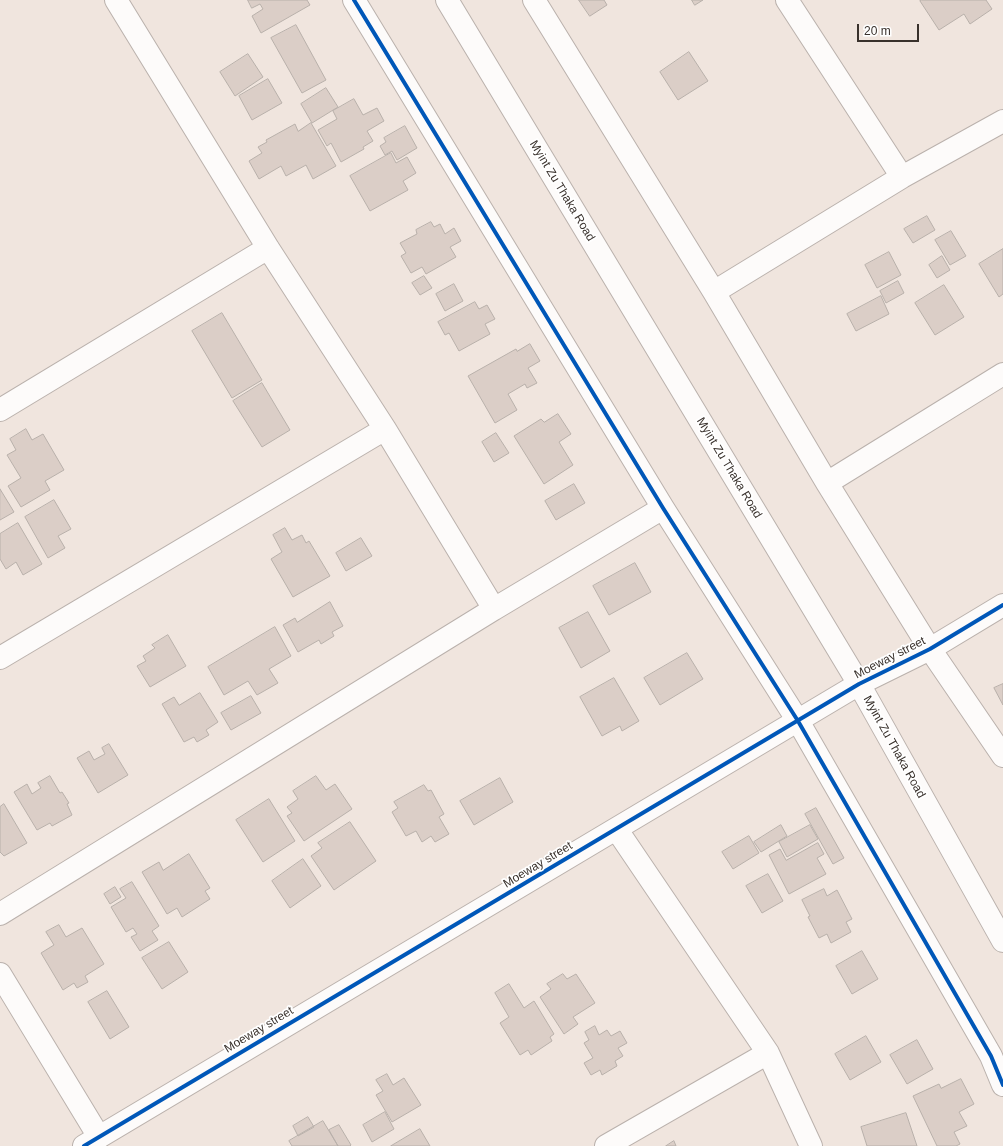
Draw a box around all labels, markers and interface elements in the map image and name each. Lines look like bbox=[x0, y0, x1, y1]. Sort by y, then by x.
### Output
scale bar bbox=[859, 16, 921, 42]
text: 20 m bbox=[864, 24, 891, 38]
street label: Myint Zu Thaka Road bbox=[526, 138, 598, 244]
street label: Myint Zu Thaka Road bbox=[693, 415, 765, 521]
street label: Moeway street bbox=[852, 634, 928, 682]
street label: Myint Zu Thaka Road bbox=[860, 693, 928, 801]
street label: Moeway street bbox=[501, 839, 575, 891]
street label: Moeway street bbox=[222, 1004, 296, 1056]

